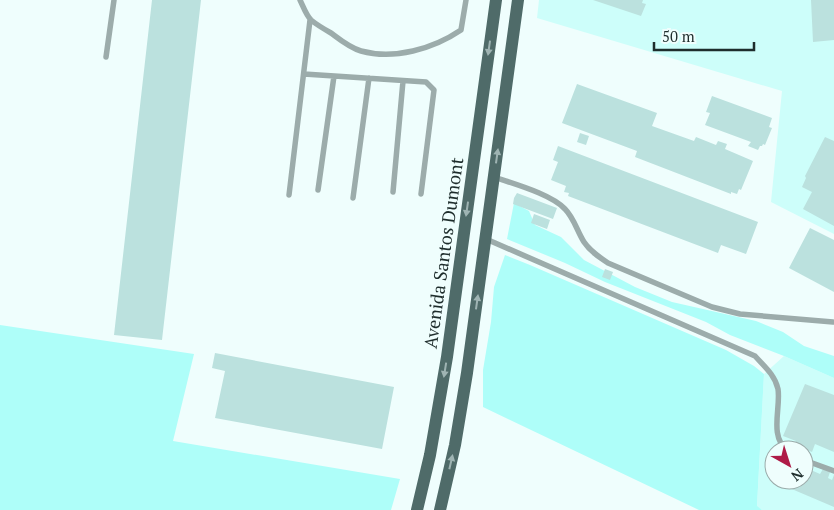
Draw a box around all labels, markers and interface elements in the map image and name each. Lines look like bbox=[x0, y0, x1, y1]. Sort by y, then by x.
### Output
scale bar bbox=[654, 20, 754, 52]
text: 50 m bbox=[662, 26, 695, 46]
one-way arrow bbox=[485, 41, 493, 57]
one-way arrow bbox=[493, 148, 501, 164]
street label: Avenida Santos Dumont bbox=[418, 156, 468, 350]
one-way arrow bbox=[463, 202, 471, 218]
one-way arrow bbox=[473, 294, 481, 310]
one-way arrow bbox=[440, 363, 448, 379]
north arrow bbox=[764, 440, 814, 490]
one-way arrow bbox=[447, 455, 455, 470]
text: N bbox=[787, 465, 808, 486]

